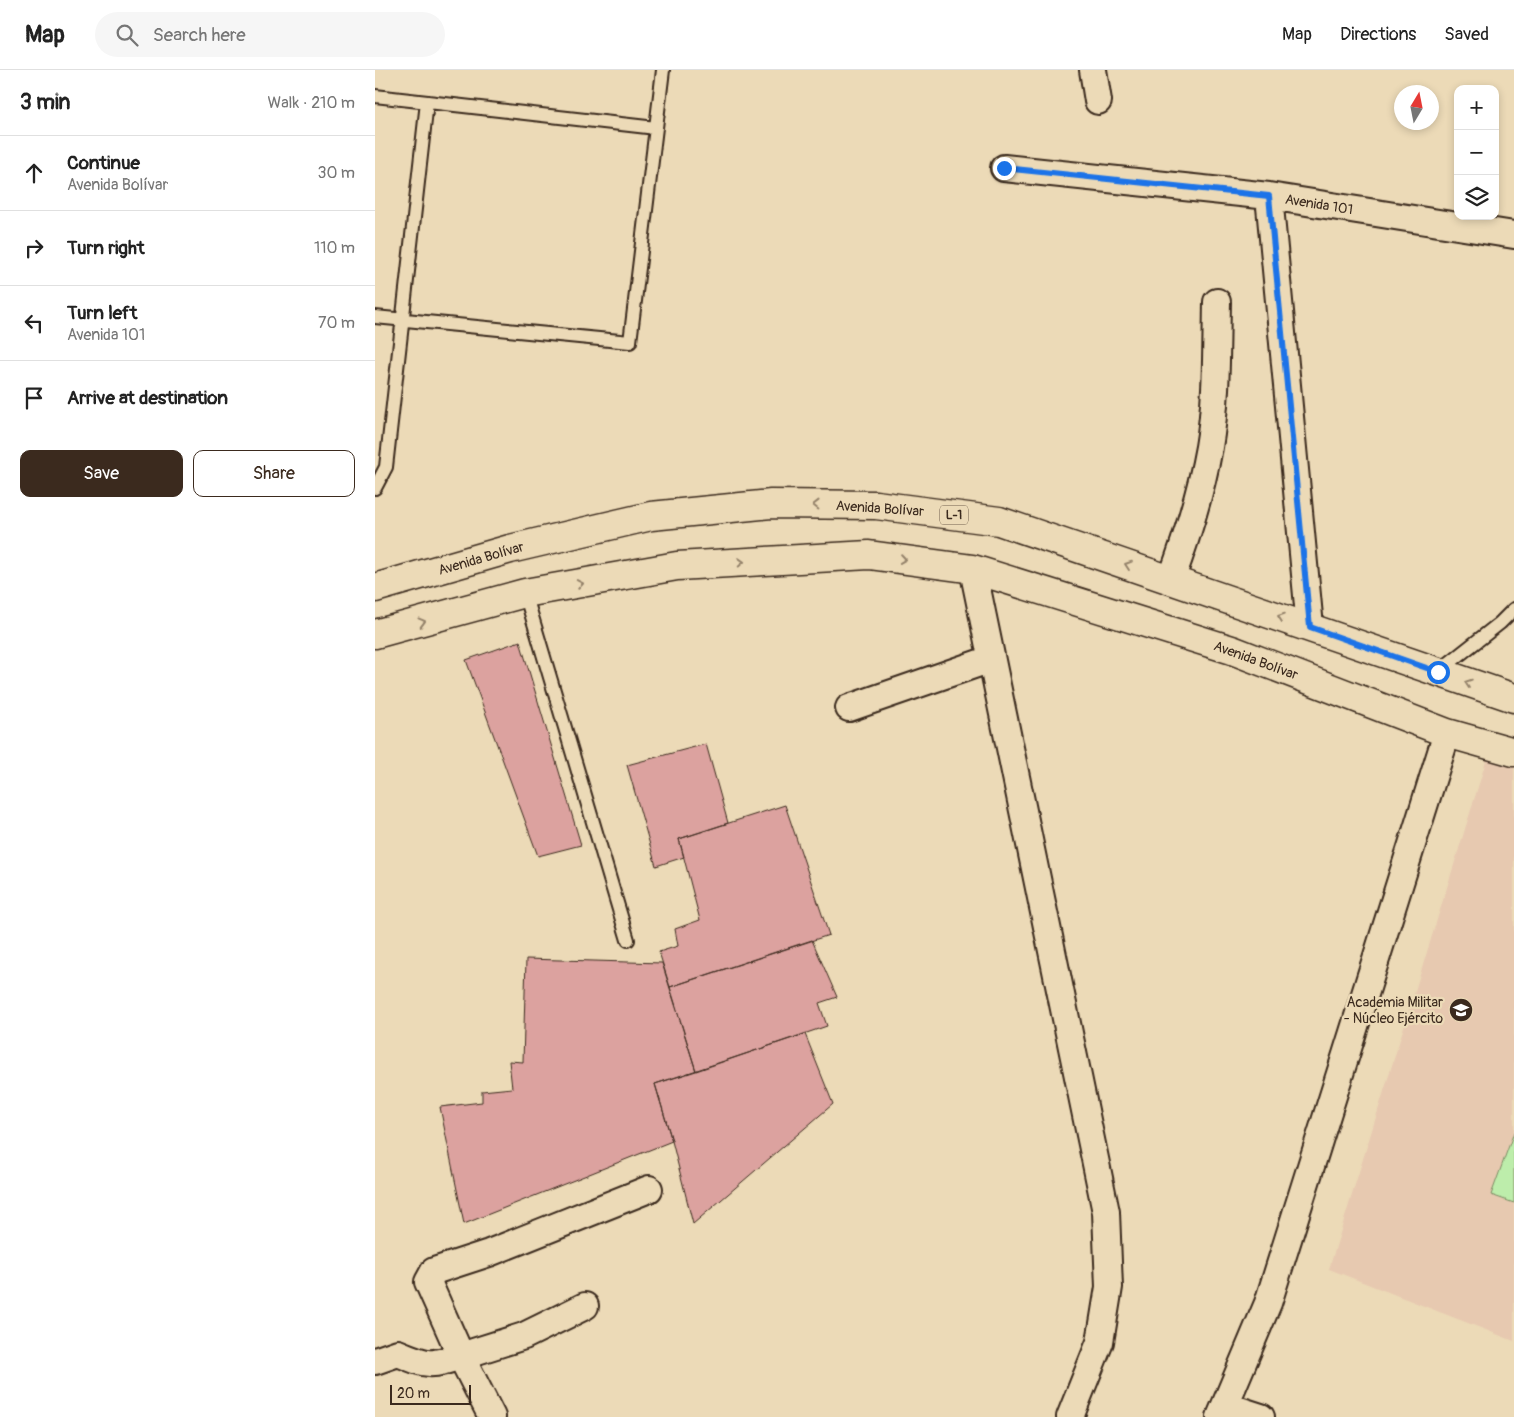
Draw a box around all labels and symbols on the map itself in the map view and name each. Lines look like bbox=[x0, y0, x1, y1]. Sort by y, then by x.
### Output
north arrow bbox=[1394, 85, 1439, 130]
route end bbox=[993, 157, 1016, 180]
street label: Avenida 101 bbox=[1284, 191, 1354, 218]
street label: Avenida Bolívar bbox=[835, 497, 925, 520]
one-way arrow bbox=[812, 499, 820, 510]
road number: L-1 bbox=[940, 506, 968, 524]
street label: Avenida Bolívar bbox=[436, 538, 526, 579]
one-way arrow bbox=[898, 554, 907, 564]
one-way arrow bbox=[737, 557, 745, 568]
one-way arrow bbox=[1124, 561, 1132, 571]
one-way arrow bbox=[575, 579, 584, 589]
one-way arrow bbox=[1278, 613, 1286, 623]
one-way arrow bbox=[417, 617, 426, 627]
street label: Avenida Bolívar bbox=[1211, 637, 1300, 684]
route start bbox=[1427, 661, 1450, 684]
one-way arrow bbox=[1464, 679, 1473, 689]
place label: Academia Militar - Núcleo Ejército bbox=[1344, 994, 1443, 1027]
school or university icon: Academia Militar - Núcleo Ejército bbox=[1448, 997, 1474, 1023]
scale bar bbox=[390, 1382, 471, 1405]

